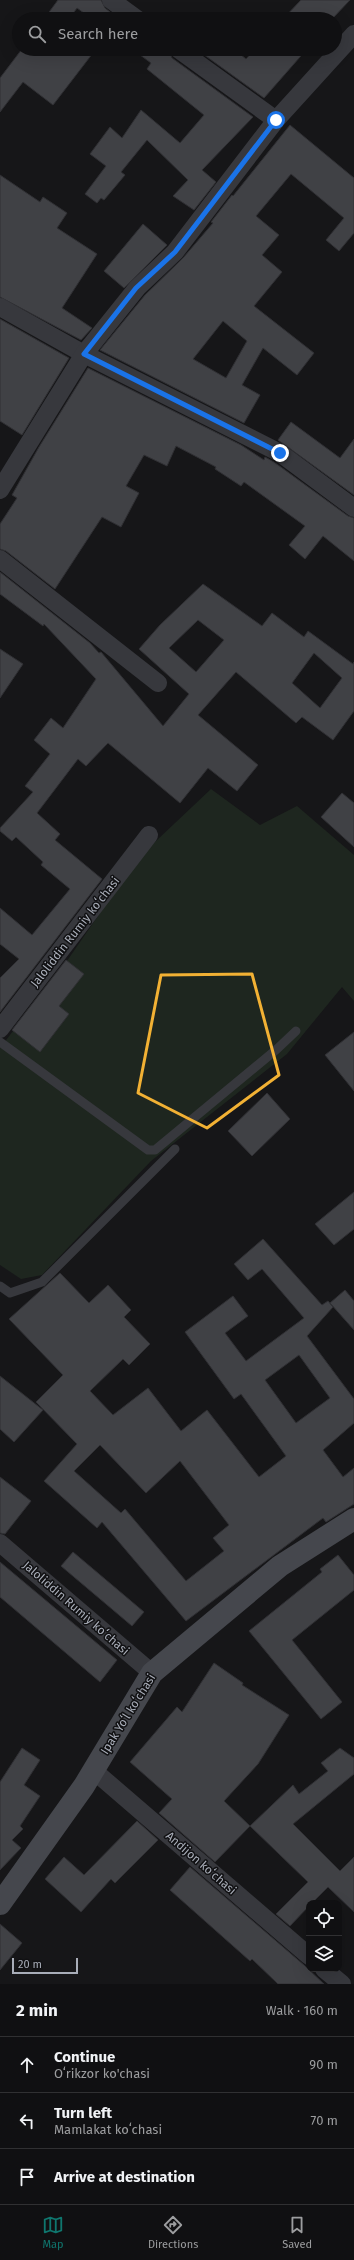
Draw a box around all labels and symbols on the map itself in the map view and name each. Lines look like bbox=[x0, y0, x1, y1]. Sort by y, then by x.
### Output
route start bbox=[267, 111, 285, 129]
route end bbox=[271, 444, 289, 462]
street label: Jaloliddin Rumiy koʻchasi bbox=[27, 873, 122, 990]
street label: Jaloliddin Rumiy koʻchasi bbox=[20, 1557, 133, 1658]
street label: Ipak Yoʻl koʻchasi bbox=[97, 1671, 158, 1757]
street label: Andijon koʻchasi bbox=[163, 1828, 240, 1897]
scale bar bbox=[12, 1956, 78, 1975]

